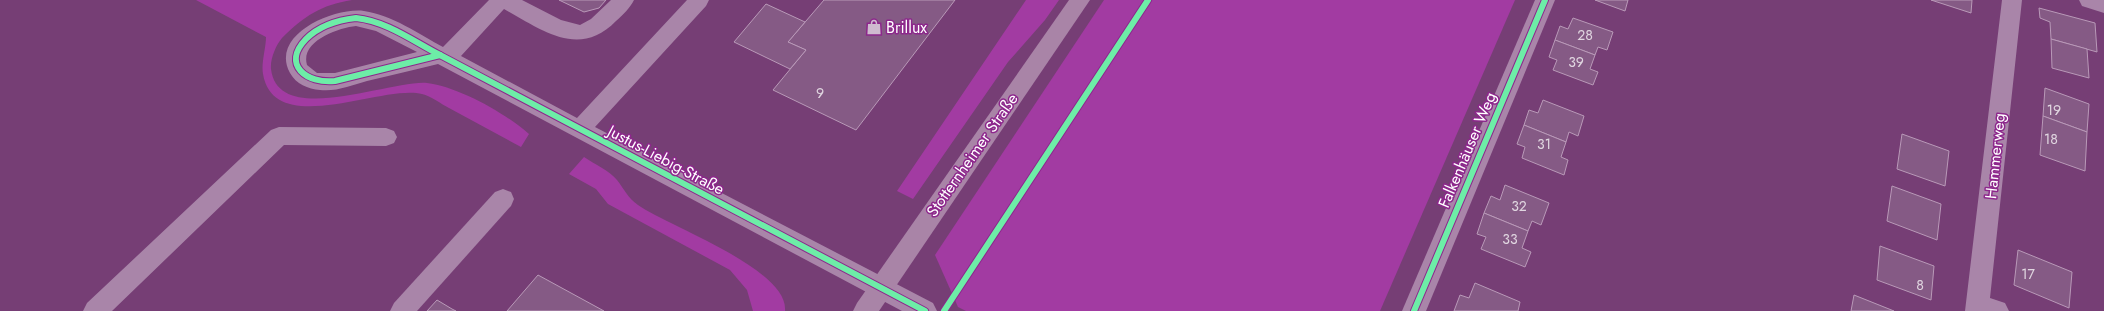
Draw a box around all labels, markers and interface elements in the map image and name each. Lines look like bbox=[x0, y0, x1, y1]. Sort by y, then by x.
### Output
place label: Brillux bbox=[886, 16, 927, 39]
shop icon: Brillux bbox=[865, 18, 883, 36]
house number: 28 bbox=[1577, 25, 1593, 45]
house number: 39 bbox=[1568, 52, 1584, 72]
house number: 9 bbox=[816, 83, 824, 103]
street label: Stotternheimer Straße bbox=[921, 89, 1023, 221]
street label: Falkenhäuser Weg bbox=[1432, 89, 1502, 211]
house number: 19 bbox=[2047, 100, 2061, 120]
street label: Hammerweg bbox=[1979, 112, 2011, 200]
street label: Justus-Liebig-Straße bbox=[602, 119, 728, 200]
house number: 18 bbox=[2044, 129, 2058, 149]
house number: 31 bbox=[1537, 134, 1551, 154]
house number: 32 bbox=[1511, 196, 1527, 216]
house number: 33 bbox=[1502, 229, 1518, 249]
house number: 17 bbox=[2021, 264, 2035, 284]
house number: 8 bbox=[1916, 275, 1924, 295]

